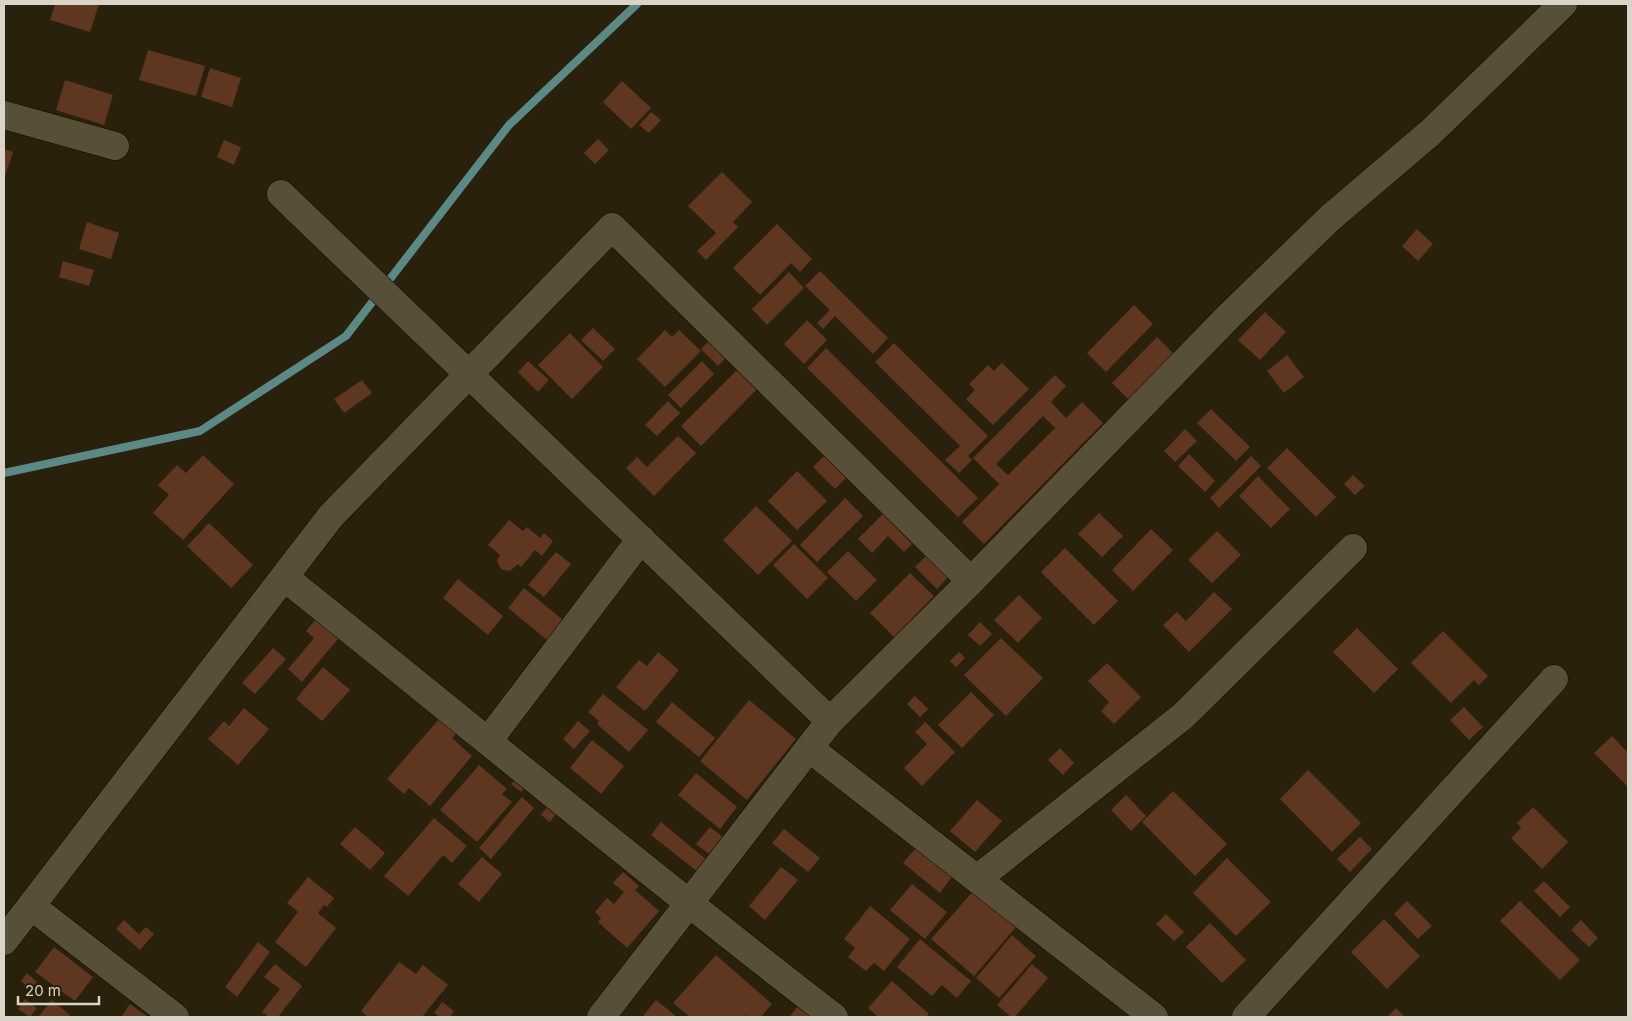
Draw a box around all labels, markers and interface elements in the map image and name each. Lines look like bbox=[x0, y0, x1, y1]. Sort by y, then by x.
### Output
scale bar bbox=[18, 974, 99, 1006]
text: 20 m bbox=[25, 981, 61, 1000]

